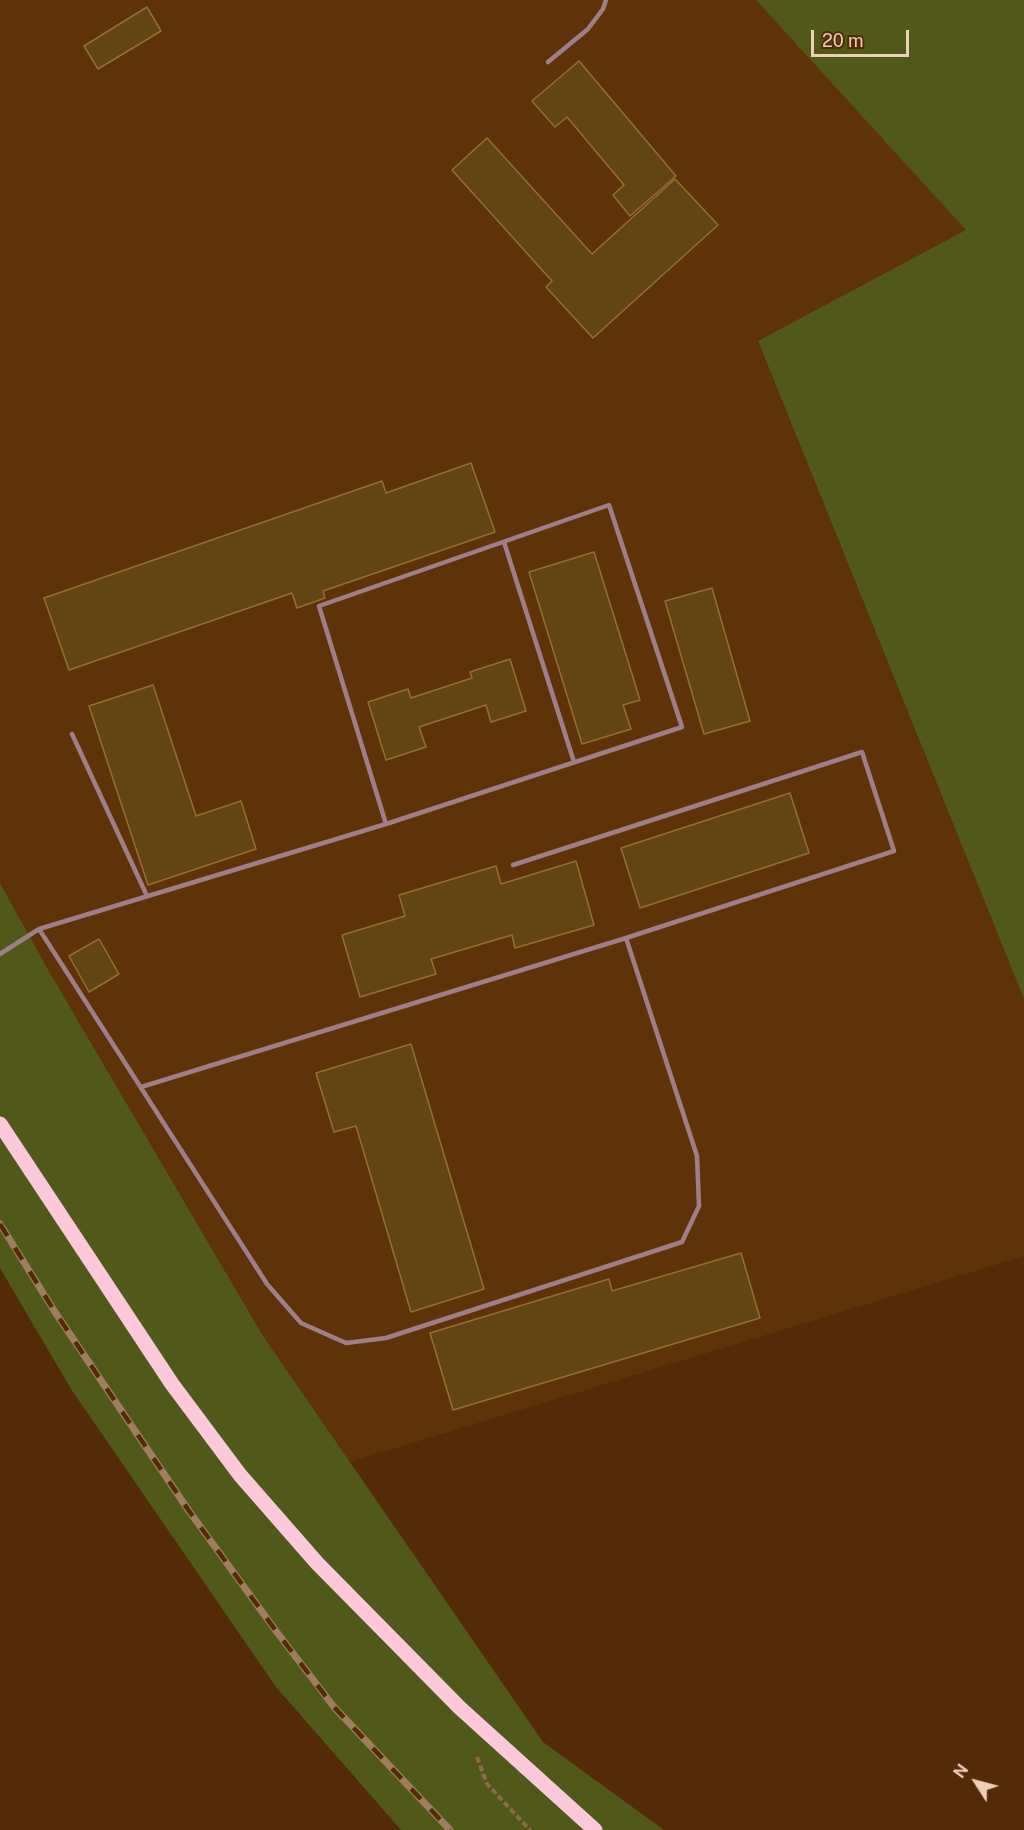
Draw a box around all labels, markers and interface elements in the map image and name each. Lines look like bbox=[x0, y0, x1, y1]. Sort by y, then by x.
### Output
scale bar bbox=[814, 18, 912, 56]
text: 20 m bbox=[822, 30, 864, 51]
north arrow bbox=[946, 1752, 1006, 1812]
text: N bbox=[950, 1760, 972, 1782]

